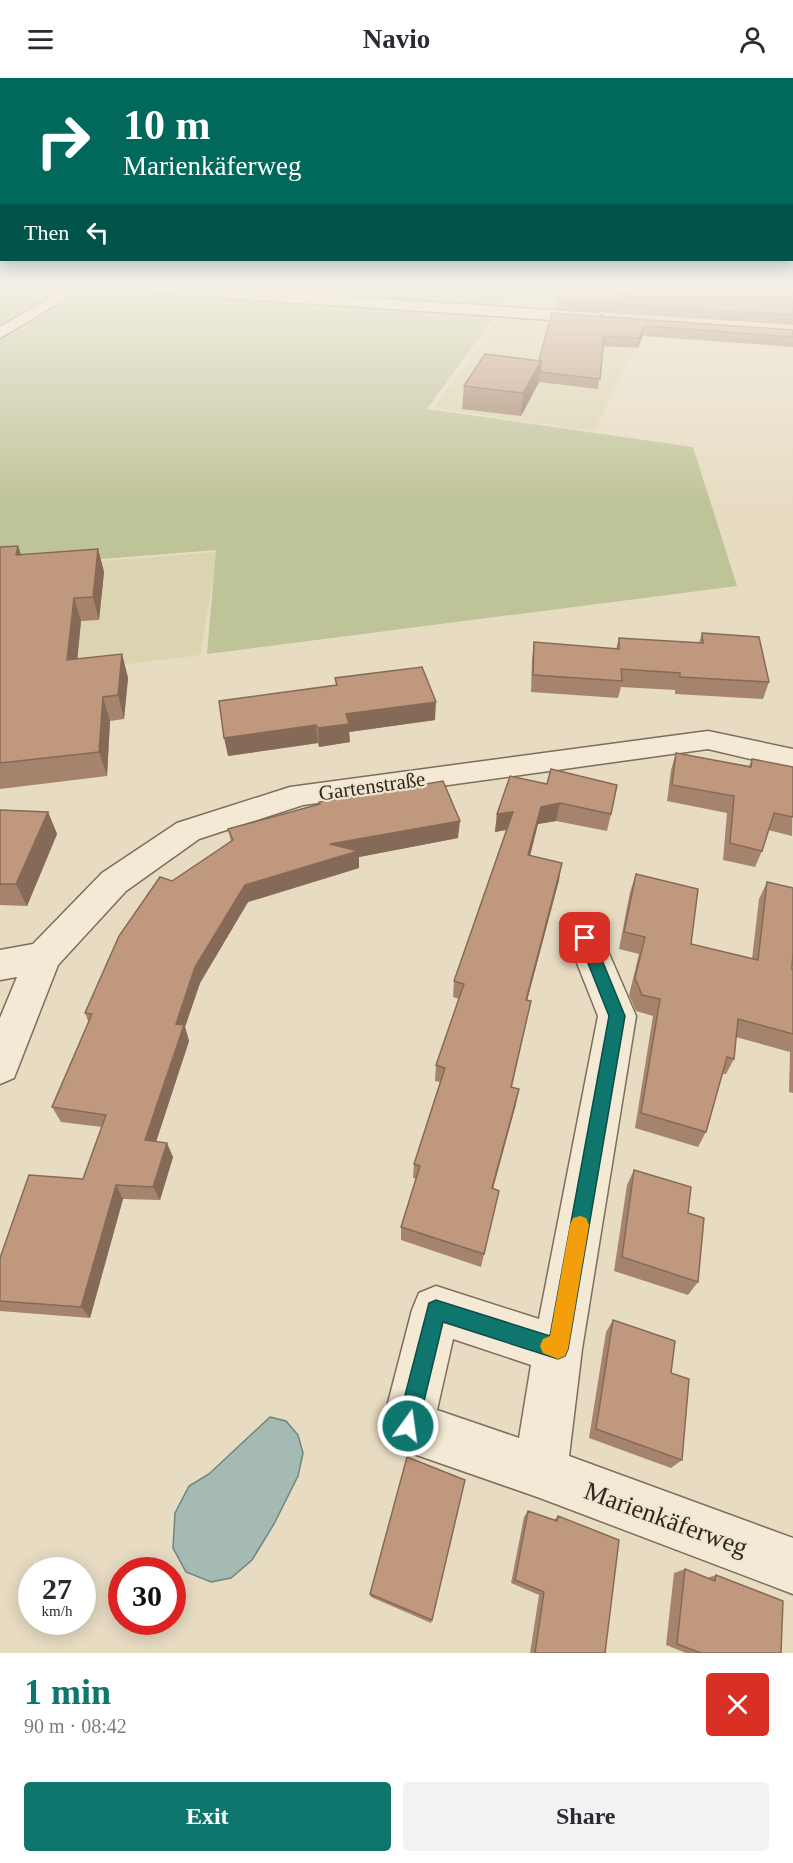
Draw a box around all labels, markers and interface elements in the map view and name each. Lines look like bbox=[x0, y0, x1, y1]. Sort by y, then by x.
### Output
icon: menu bbox=[24, 23, 57, 56]
icon: person bbox=[736, 23, 769, 56]
text: Navio bbox=[363, 24, 430, 54]
icon: right bbox=[24, 102, 102, 180]
text: 10 m bbox=[123, 102, 211, 148]
text: Marienkäferweg bbox=[123, 151, 301, 181]
icon: left bbox=[81, 216, 114, 249]
text: Then bbox=[24, 220, 69, 245]
street label: Gartenstraße bbox=[317, 767, 427, 805]
pin bbox=[559, 912, 610, 963]
icon: arrive bbox=[568, 921, 601, 954]
position arrow bbox=[376, 1394, 440, 1458]
street label: Marienkäferweg bbox=[580, 1476, 752, 1562]
speed limit sign: 30 bbox=[108, 1557, 186, 1635]
text: 27 bbox=[42, 1572, 72, 1605]
text: km/h bbox=[42, 1603, 72, 1619]
text: 1 min bbox=[24, 1672, 111, 1712]
button: close bbox=[706, 1673, 769, 1736]
text: 90 m · 08:42 bbox=[24, 1715, 127, 1737]
button: Exit bbox=[24, 1782, 391, 1851]
button: Share bbox=[403, 1782, 769, 1851]

